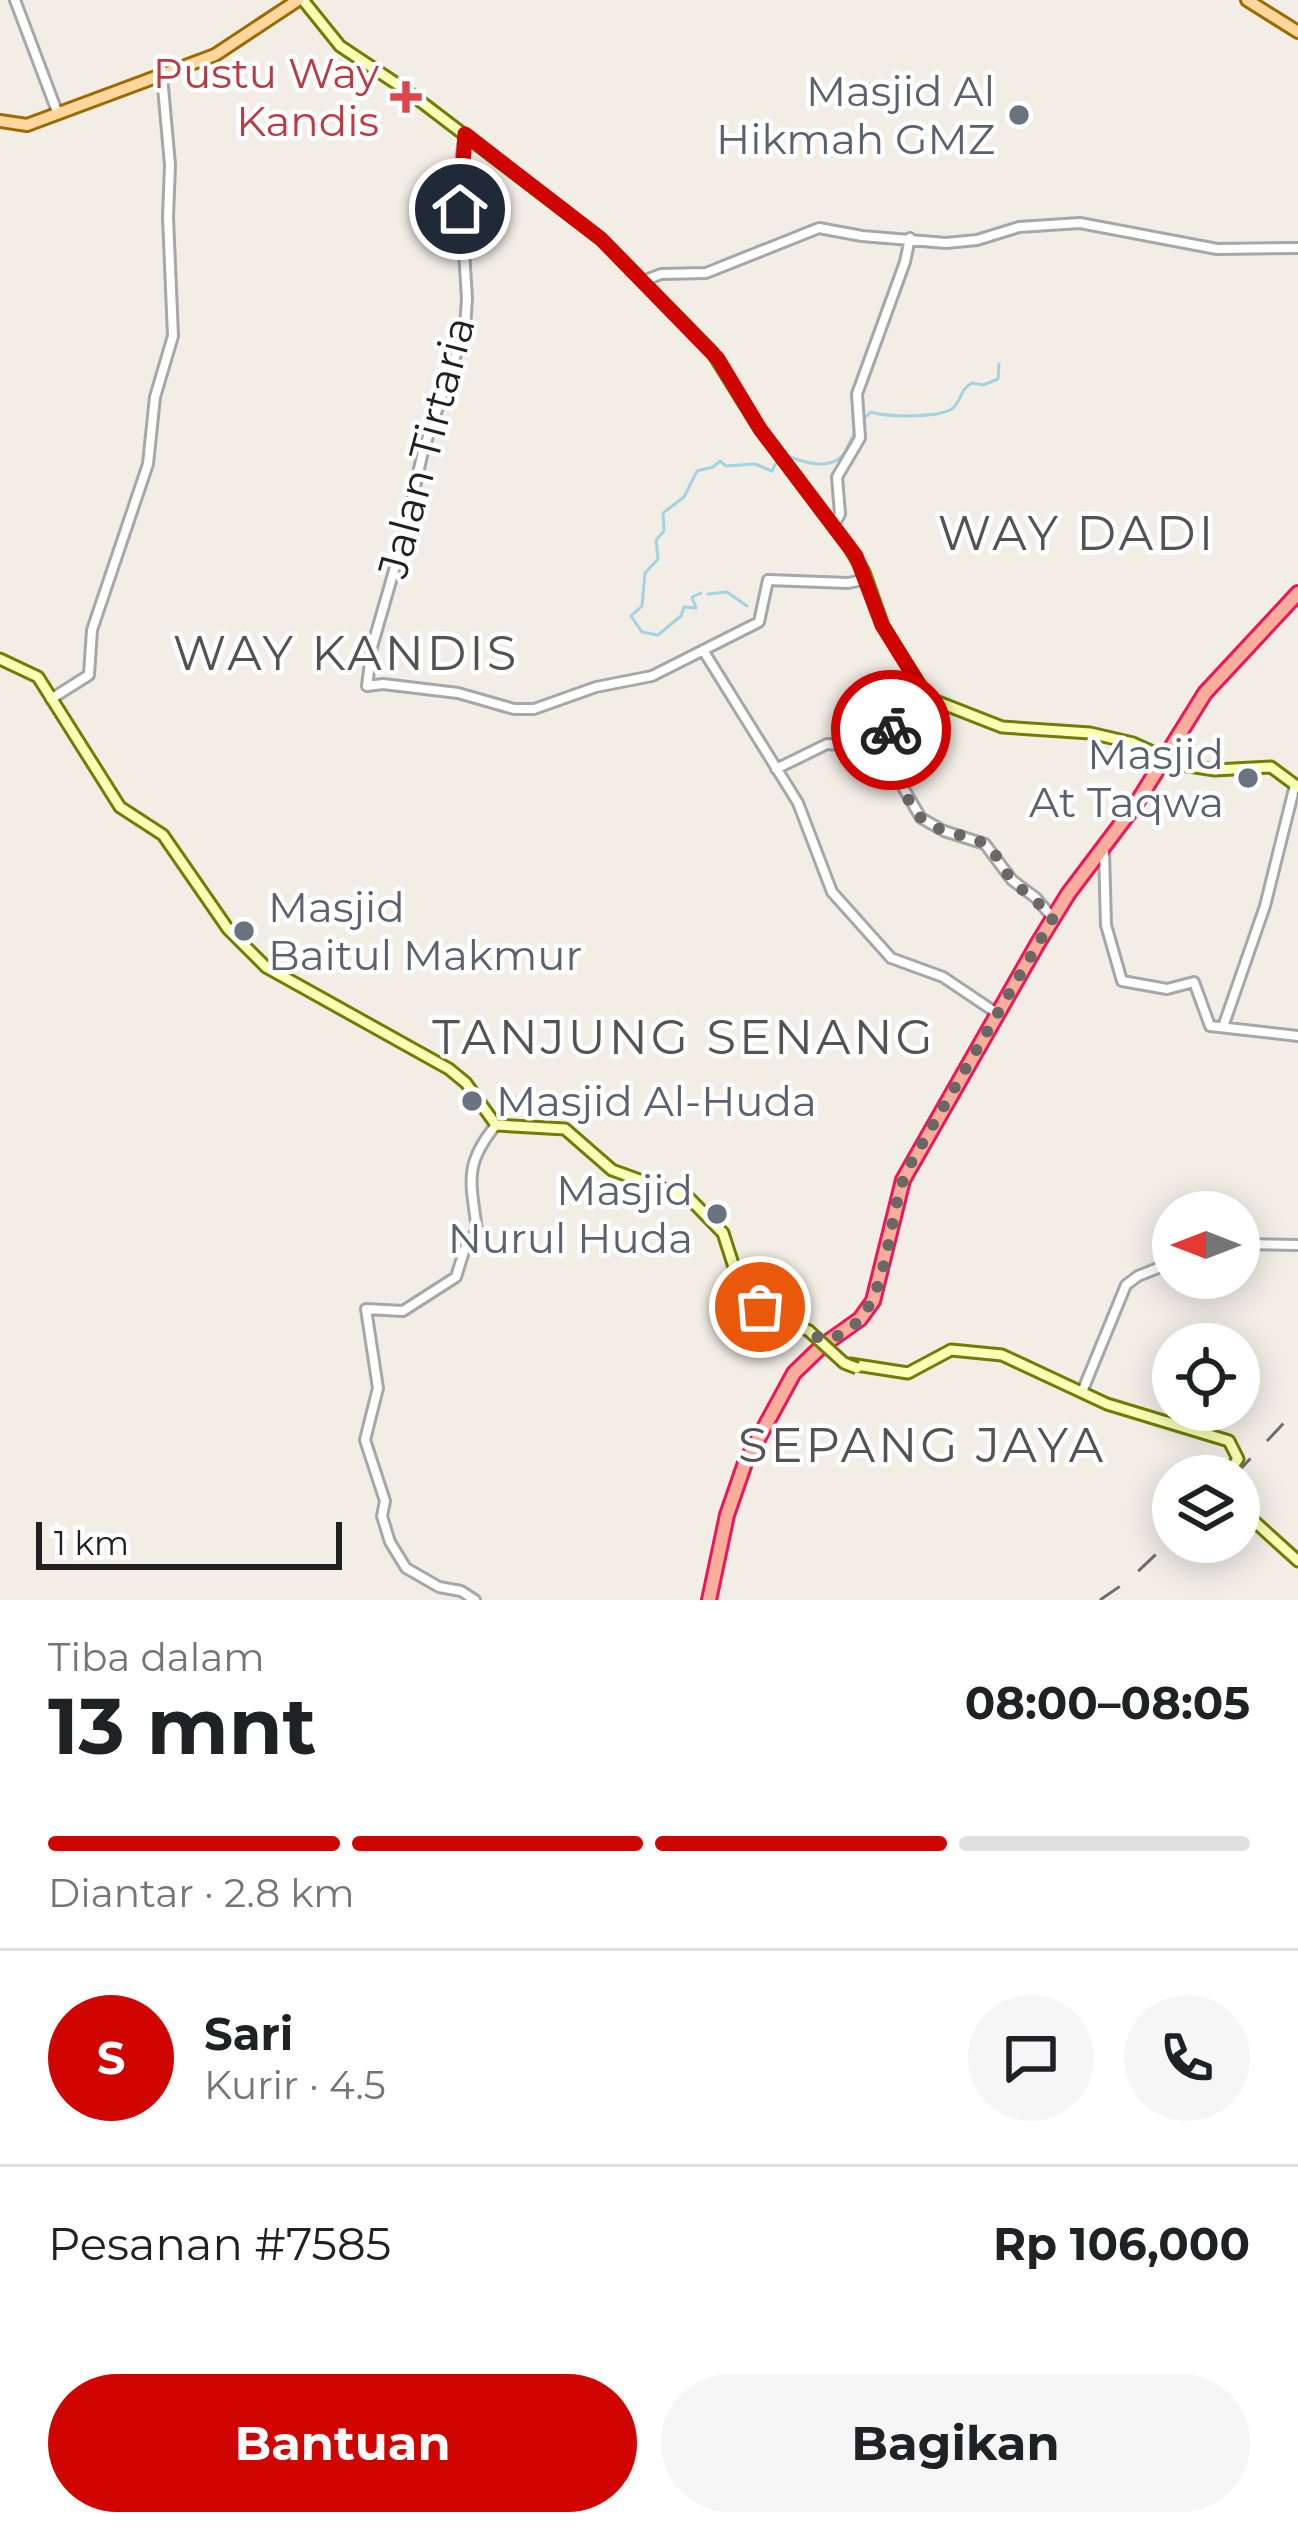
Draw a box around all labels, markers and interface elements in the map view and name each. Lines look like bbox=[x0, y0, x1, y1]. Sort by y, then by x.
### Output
place label: Pustu Way Kandis bbox=[153, 47, 379, 147]
place label: Masjid Al Hikmah GMZ bbox=[716, 65, 995, 165]
marker: Pustu Way Kandis bbox=[390, 81, 422, 113]
marker: Masjid Al Hikmah GMZ bbox=[1006, 102, 1032, 128]
pin bbox=[409, 158, 511, 260]
icon: home bbox=[427, 176, 493, 242]
street label: Jalan Tirtaria bbox=[366, 311, 486, 584]
district label: WAY DADI bbox=[938, 504, 1216, 562]
district label: WAY KANDIS bbox=[173, 624, 519, 682]
courier bbox=[831, 670, 951, 790]
icon: bike bbox=[858, 697, 924, 763]
place label: Masjid At Taqwa bbox=[1029, 728, 1224, 828]
marker: Masjid At Taqwa bbox=[1235, 765, 1261, 791]
place label: Masjid Baitul Makmur bbox=[268, 881, 582, 981]
marker: Masjid Baitul Makmur bbox=[231, 918, 257, 944]
district label: TANJUNG SENANG bbox=[432, 1008, 936, 1066]
place label: Masjid Al-Huda bbox=[496, 1075, 817, 1127]
marker: Masjid Al-Huda bbox=[459, 1088, 485, 1114]
place label: Masjid Nurul Huda bbox=[448, 1164, 693, 1264]
north arrow bbox=[1152, 1191, 1260, 1299]
map controls bbox=[1152, 1191, 1260, 1563]
marker: Masjid Nurul Huda bbox=[704, 1201, 730, 1227]
pin bbox=[709, 1256, 811, 1358]
icon: bag bbox=[727, 1274, 793, 1340]
button: locate bbox=[1152, 1323, 1260, 1431]
district label: SEPANG JAYA bbox=[738, 1416, 1106, 1474]
button: layers bbox=[1152, 1455, 1260, 1563]
scale bar bbox=[36, 1516, 342, 1569]
text: 1 km bbox=[54, 1523, 129, 1563]
text: Tiba dalam bbox=[48, 1633, 265, 1681]
text: 08:00–08:05 bbox=[965, 1675, 1250, 1730]
text: 13 mnt bbox=[48, 1678, 316, 1774]
text: Diantar · 2.8 km bbox=[48, 1869, 355, 1917]
button: chat bbox=[968, 1995, 1094, 2121]
button: phone bbox=[1124, 1995, 1250, 2121]
text: Sari bbox=[204, 2006, 293, 2061]
text: S bbox=[97, 2030, 125, 2085]
text: Kurir · 4.5 bbox=[204, 2061, 386, 2109]
text: Pesanan #7585 bbox=[48, 2216, 391, 2271]
text: Rp 106,000 bbox=[993, 2216, 1250, 2271]
button: Bantuan bbox=[48, 2374, 637, 2512]
button: Bagikan bbox=[661, 2374, 1250, 2512]

